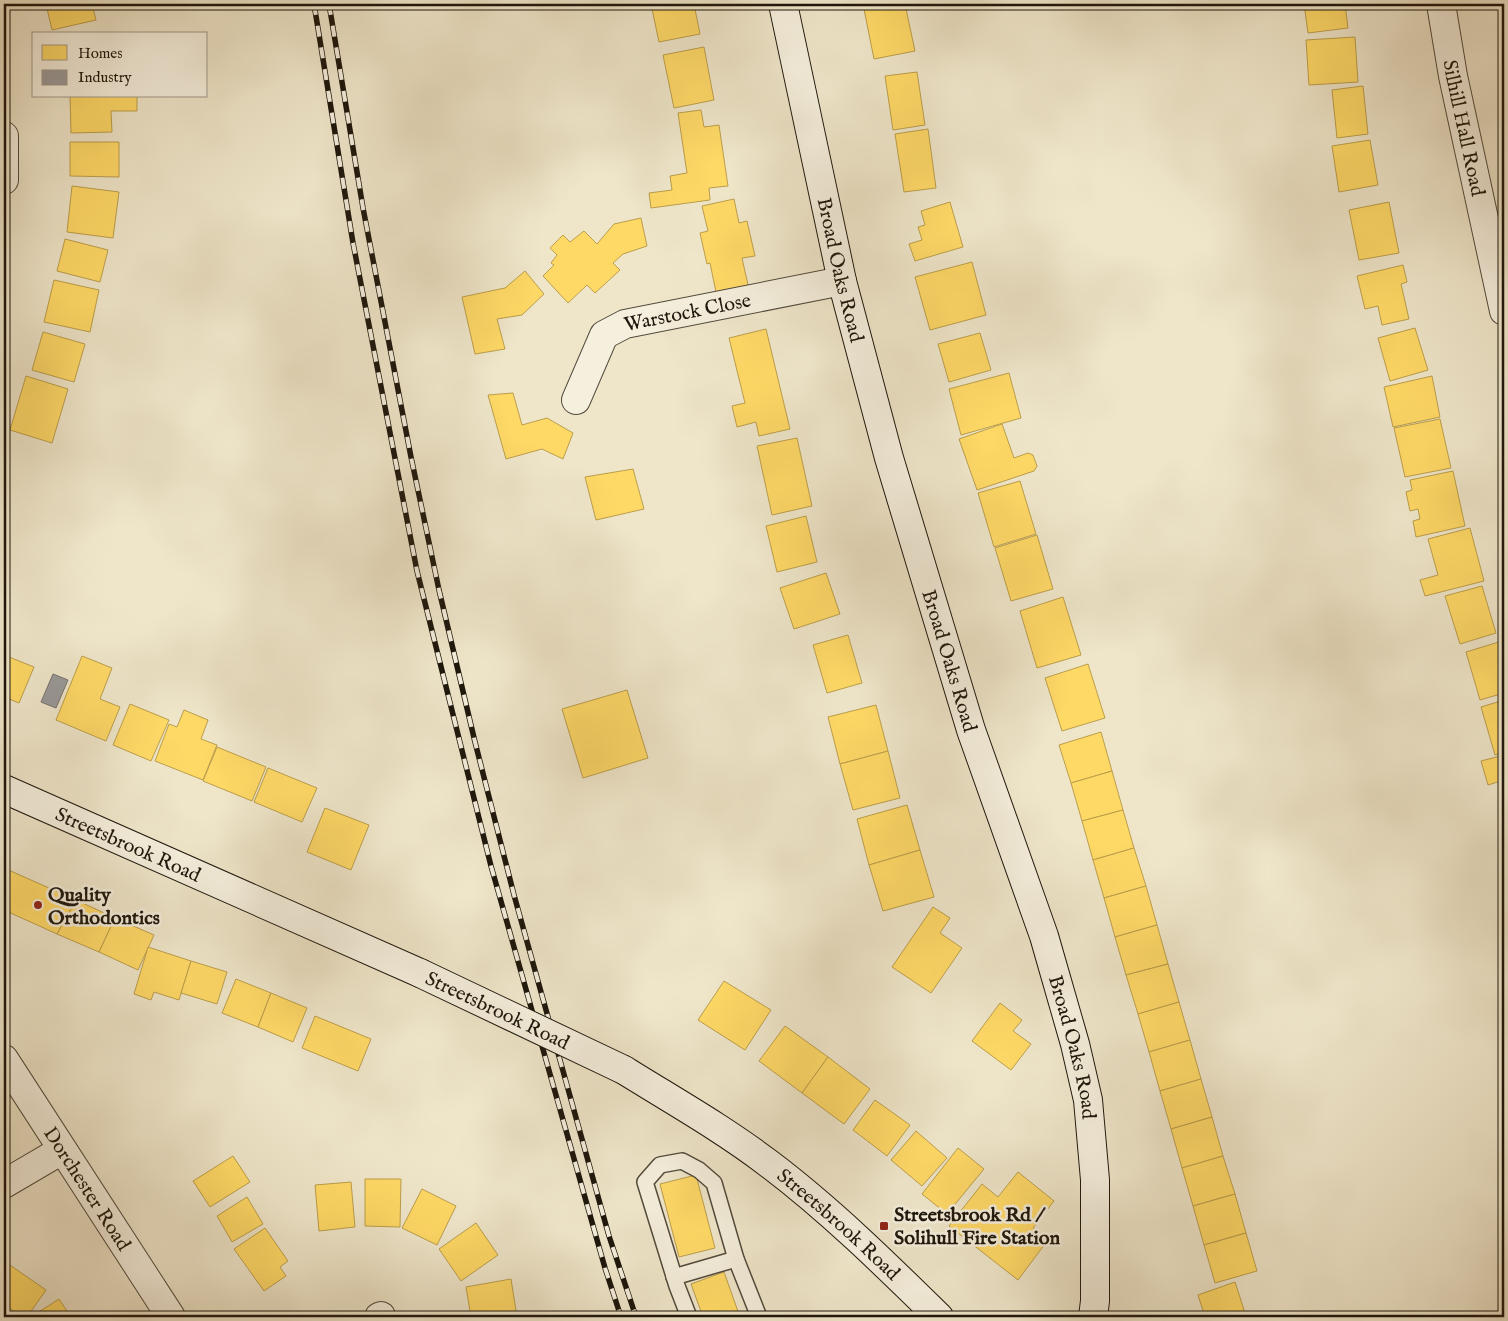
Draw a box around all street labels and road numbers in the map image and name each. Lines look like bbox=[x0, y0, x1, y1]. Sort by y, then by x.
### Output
street label: Silhill Hall Road bbox=[1436, 58, 1490, 199]
street label: Broad Oaks Road bbox=[811, 196, 869, 345]
street label: Warstock Close bbox=[622, 288, 753, 338]
street label: Broad Oaks Road bbox=[915, 587, 982, 736]
street label: Streetsbrook Road bbox=[51, 802, 205, 889]
street label: Streetsbrook Road bbox=[421, 966, 573, 1056]
street label: Broad Oaks Road bbox=[1042, 973, 1101, 1120]
street label: Dorchester Road bbox=[37, 1122, 136, 1256]
street label: Streetsbrook Road bbox=[771, 1164, 905, 1286]

